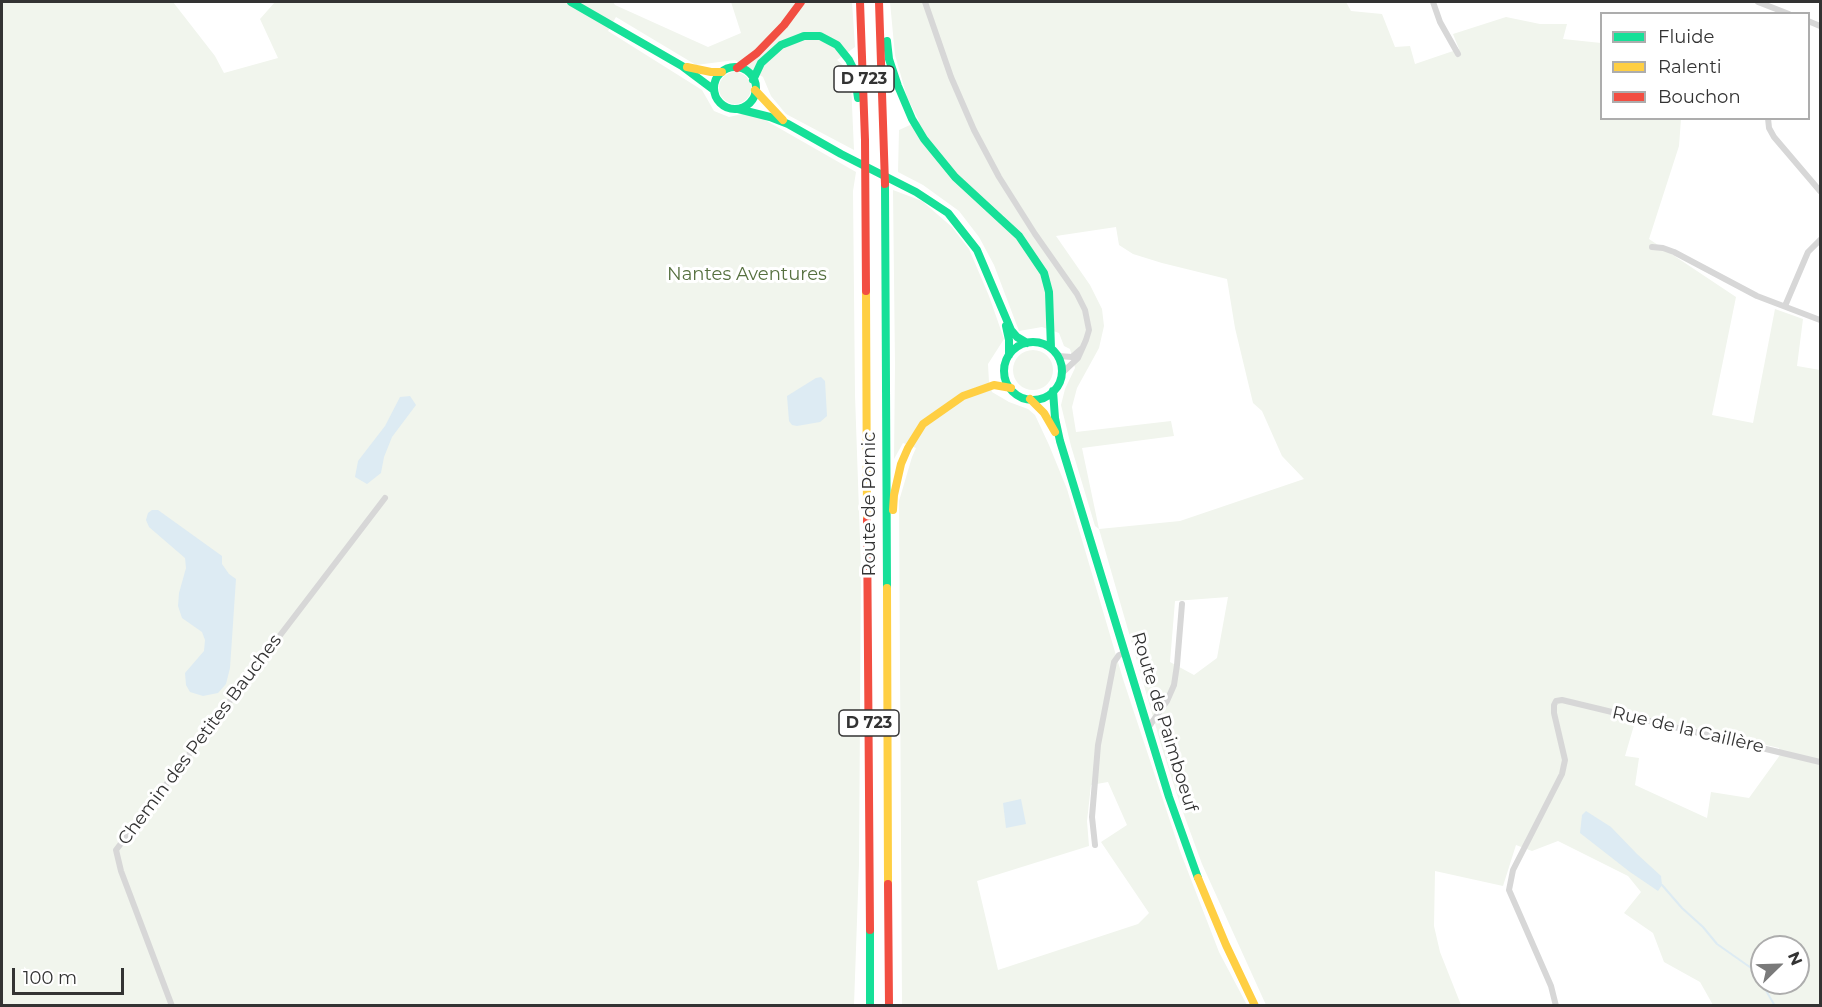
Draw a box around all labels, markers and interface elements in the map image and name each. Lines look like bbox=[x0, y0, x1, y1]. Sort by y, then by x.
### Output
legend bbox=[1600, 12, 1810, 120]
text: Fluide bbox=[1658, 26, 1714, 48]
text: Ralenti bbox=[1658, 56, 1722, 78]
road number: D 723 bbox=[834, 66, 894, 92]
text: Bouchon bbox=[1658, 86, 1741, 108]
park label: Nantes Aventures bbox=[667, 264, 827, 286]
street label: Route de Pornic bbox=[859, 432, 881, 576]
street label: Chemin des Petites Bauches bbox=[114, 630, 286, 850]
street label: Route de Paimboeuf bbox=[1126, 630, 1202, 814]
street label: Rue de la Caillère bbox=[1610, 702, 1766, 758]
road number: D 723 bbox=[839, 710, 899, 736]
north arrow bbox=[1750, 935, 1810, 995]
text: N bbox=[1784, 949, 1806, 968]
scale bar bbox=[15, 956, 128, 994]
text: 100 m bbox=[23, 967, 77, 989]

